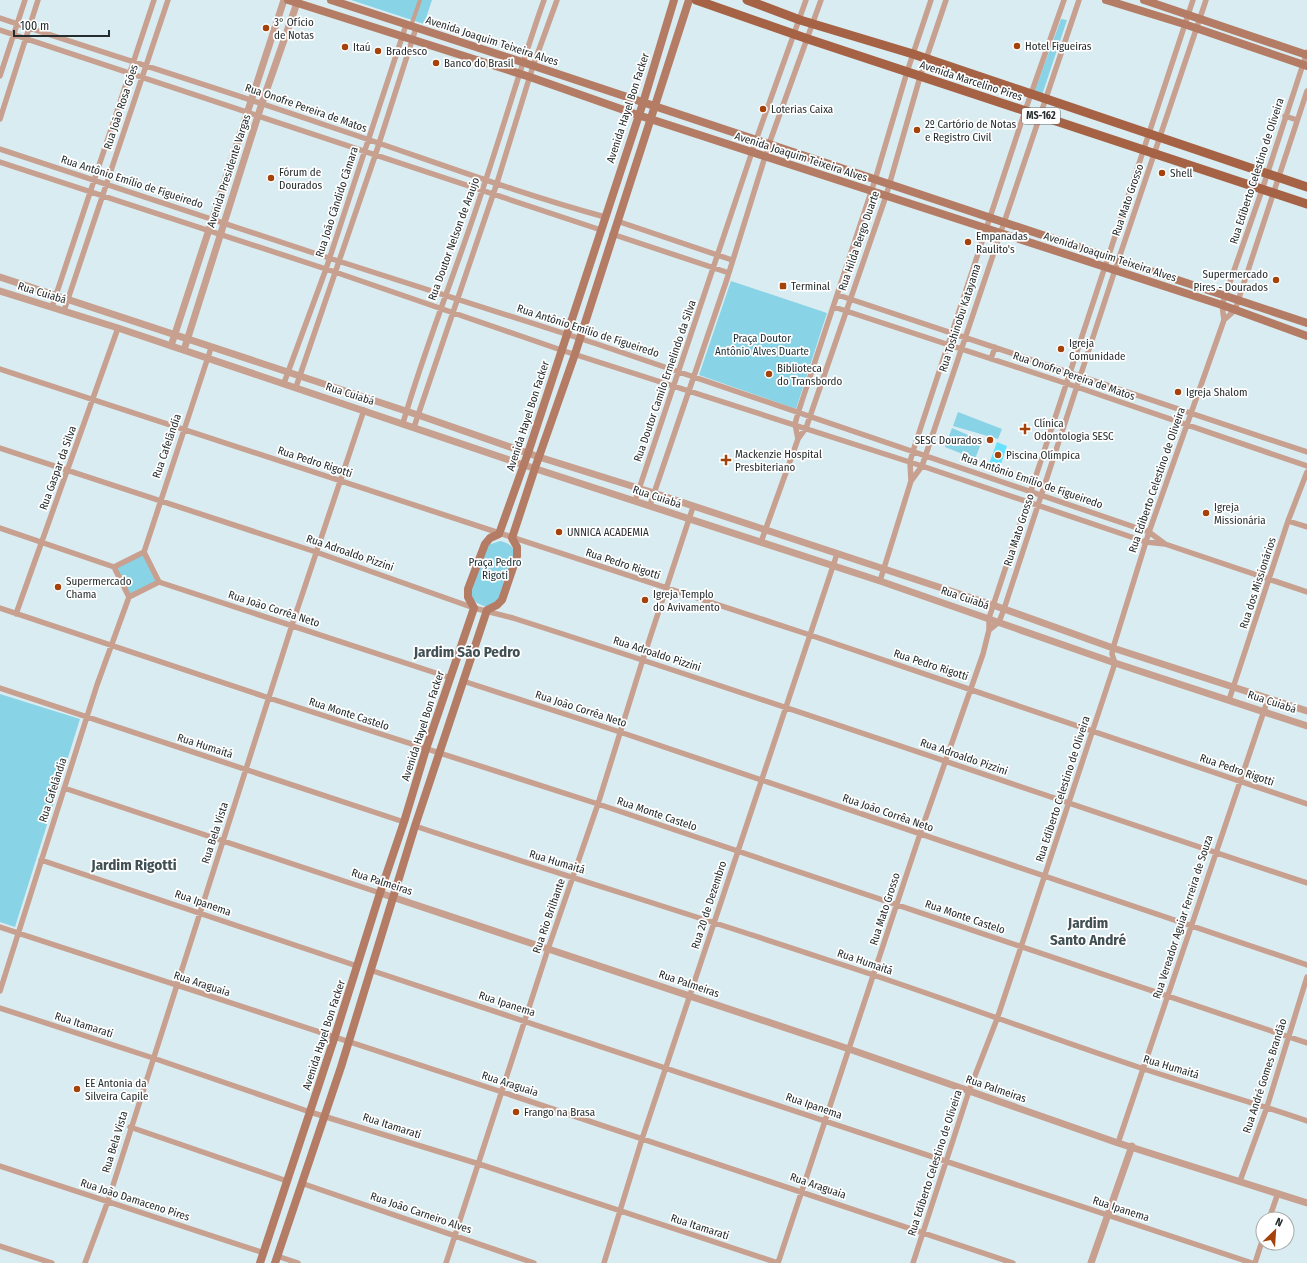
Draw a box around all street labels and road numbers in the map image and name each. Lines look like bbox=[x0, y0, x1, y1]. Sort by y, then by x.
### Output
street label: Avenida Joaquim Teixeira Alves bbox=[424, 13, 560, 69]
street label: Avenida Hayel Bon Facker bbox=[604, 51, 652, 165]
street label: Avenida Marcelino Pires bbox=[918, 58, 1024, 104]
street label: Rua João Rosa Góes bbox=[101, 63, 141, 151]
street label: Rua Onofre Pereira de Matos bbox=[243, 81, 369, 135]
street label: Rua Ediberto Celestino de Oliveira bbox=[1227, 96, 1287, 246]
road number: MS-162 bbox=[1022, 108, 1060, 124]
street label: Avenida Presidente Vargas bbox=[205, 112, 254, 229]
street label: Avenida Joaquim Teixeira Alves bbox=[733, 129, 869, 185]
street label: Rua João Cândido Câmara bbox=[313, 145, 361, 259]
street label: Rua Antônio Emílio de Figueiredo bbox=[59, 153, 205, 211]
street label: Rua Mato Grosso bbox=[1110, 162, 1146, 238]
street label: Rua Doutor Nelson de Araujo bbox=[426, 175, 482, 302]
street label: Rua Hilda Bergo Duarte bbox=[836, 189, 882, 293]
street label: Avenida Joaquim Teixeira Alves bbox=[1042, 229, 1178, 285]
street label: Rua Toshinobu Katayama bbox=[936, 262, 984, 374]
street label: Rua Cuiabá bbox=[16, 279, 68, 307]
street label: Rua Doutor Camilo Ermelindo da Silva bbox=[631, 298, 699, 464]
street label: Rua Antônio Emílio de Figueiredo bbox=[515, 302, 661, 360]
street label: Rua Onofre Pereira de Matos bbox=[1011, 349, 1137, 403]
street label: Avenida Hayel Bon Facker bbox=[504, 359, 552, 473]
street label: Rua Cuiabá bbox=[324, 380, 376, 408]
street label: Rua Ediberto Celestino de Oliveira bbox=[1126, 406, 1188, 554]
street label: Rua Cafelândia bbox=[150, 412, 184, 480]
street label: Rua Gaspar da Silva bbox=[37, 424, 79, 512]
street label: Rua Pedro Rigotti bbox=[276, 444, 354, 480]
street label: Rua Antônio Emílio de Figueiredo bbox=[960, 451, 1105, 511]
street label: Rua Cuiabá bbox=[631, 483, 683, 511]
street label: Rua Mato Grosso bbox=[1001, 492, 1037, 568]
street label: Rua Adroaldo Pizzini bbox=[305, 532, 396, 574]
street label: Rua dos Missionários bbox=[1237, 535, 1279, 630]
street label: Rua Pedro Rigotti bbox=[584, 546, 662, 582]
street label: Rua Cuiabá bbox=[939, 584, 991, 612]
street label: Rua João Corrêa Neto bbox=[227, 588, 322, 630]
street label: Rua Adroaldo Pizzini bbox=[611, 634, 703, 674]
street label: Rua Pedro Rigotti bbox=[892, 647, 970, 683]
street label: Avenida Hayel Bon Facker bbox=[399, 669, 447, 783]
street label: Rua João Corrêa Neto bbox=[534, 688, 629, 730]
street label: Rua Cuiabá bbox=[1246, 688, 1298, 716]
street label: Rua Monte Castelo bbox=[307, 695, 391, 733]
street label: Rua Ediberto Celestino de Oliveira bbox=[1033, 714, 1093, 864]
street label: Rua Humaitá bbox=[176, 731, 234, 761]
street label: Rua Adroaldo Pizzini bbox=[919, 736, 1010, 778]
street label: Rua Pedro Rigotti bbox=[1198, 751, 1276, 789]
street label: Rua Cafelândia bbox=[36, 756, 70, 824]
street label: Rua João Corrêa Neto bbox=[841, 791, 935, 835]
street label: Rua Monte Castelo bbox=[615, 794, 699, 834]
street label: Rua Bela Vista bbox=[199, 801, 231, 865]
street label: Rua Vereador Aguiar Ferreira de Souza bbox=[1150, 833, 1216, 1001]
street label: Rua Humaitá bbox=[528, 847, 586, 877]
street label: Rua 20 de Dezembro bbox=[689, 859, 729, 951]
street label: Rua Palmeiras bbox=[350, 866, 414, 898]
street label: Rua Mato Grosso bbox=[867, 871, 903, 947]
street label: Rua Rio Brilhante bbox=[530, 877, 568, 955]
street label: Rua Ipanema bbox=[173, 887, 233, 919]
street label: Rua Monte Castelo bbox=[923, 897, 1007, 937]
street label: Rua Humaitá bbox=[836, 946, 894, 978]
street label: Rua Palmeiras bbox=[657, 968, 721, 1001]
street label: Rua Araguaia bbox=[172, 969, 232, 999]
street label: Avenida Hayel Bon Facker bbox=[300, 978, 348, 1092]
street label: Rua Ipanema bbox=[477, 989, 537, 1019]
street label: Rua Itamarati bbox=[53, 1009, 115, 1041]
street label: Rua André Gomes Brandão bbox=[1240, 1017, 1290, 1135]
street label: Rua Humaitá bbox=[1142, 1052, 1200, 1082]
street label: Rua Araguaia bbox=[480, 1069, 540, 1099]
street label: Rua Palmeiras bbox=[964, 1073, 1028, 1106]
street label: Rua Ediberto Celestino de Oliveira bbox=[905, 1088, 965, 1238]
street label: Rua Ipanema bbox=[784, 1090, 844, 1122]
street label: Rua Bela Vista bbox=[99, 1110, 131, 1174]
street label: Rua Itamarati bbox=[361, 1110, 423, 1142]
street label: Rua Araguaia bbox=[788, 1170, 848, 1202]
street label: Rua João Damaceno Pires bbox=[79, 1176, 191, 1224]
street label: Rua João Carneiro Alves bbox=[369, 1190, 474, 1237]
street label: Rua Ipanema bbox=[1091, 1194, 1151, 1224]
street label: Rua Itamarati bbox=[669, 1211, 731, 1243]

